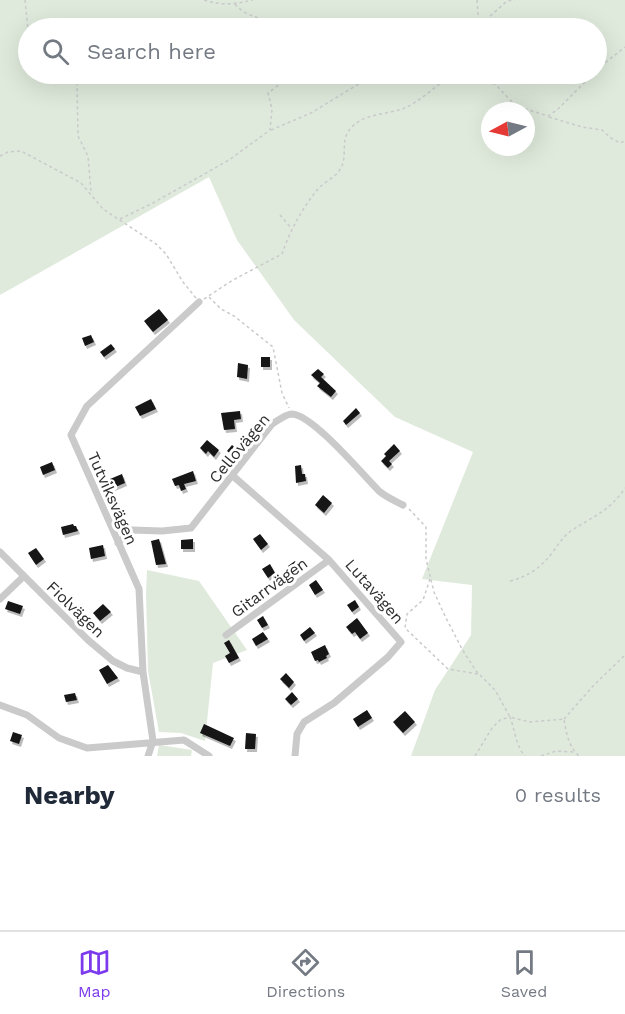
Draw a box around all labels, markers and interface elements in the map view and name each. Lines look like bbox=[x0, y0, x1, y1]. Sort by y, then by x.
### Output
search box bbox=[18, 18, 607, 84]
icon: search bbox=[39, 35, 72, 68]
text: Search here bbox=[87, 39, 216, 64]
north arrow bbox=[481, 102, 535, 156]
street label: Cellovägen bbox=[205, 410, 274, 487]
street label: Tutviksvägen bbox=[84, 449, 142, 548]
street label: Gitarrvägen bbox=[228, 553, 311, 621]
street label: Lutavägen bbox=[341, 555, 408, 628]
street label: Fiolvägen bbox=[43, 577, 109, 642]
text: Nearby bbox=[24, 780, 115, 810]
text: 0 results bbox=[515, 783, 601, 807]
tab: Map bbox=[78, 946, 111, 1001]
tab: Directions bbox=[266, 946, 345, 1001]
tab: Saved bbox=[501, 946, 547, 1001]

